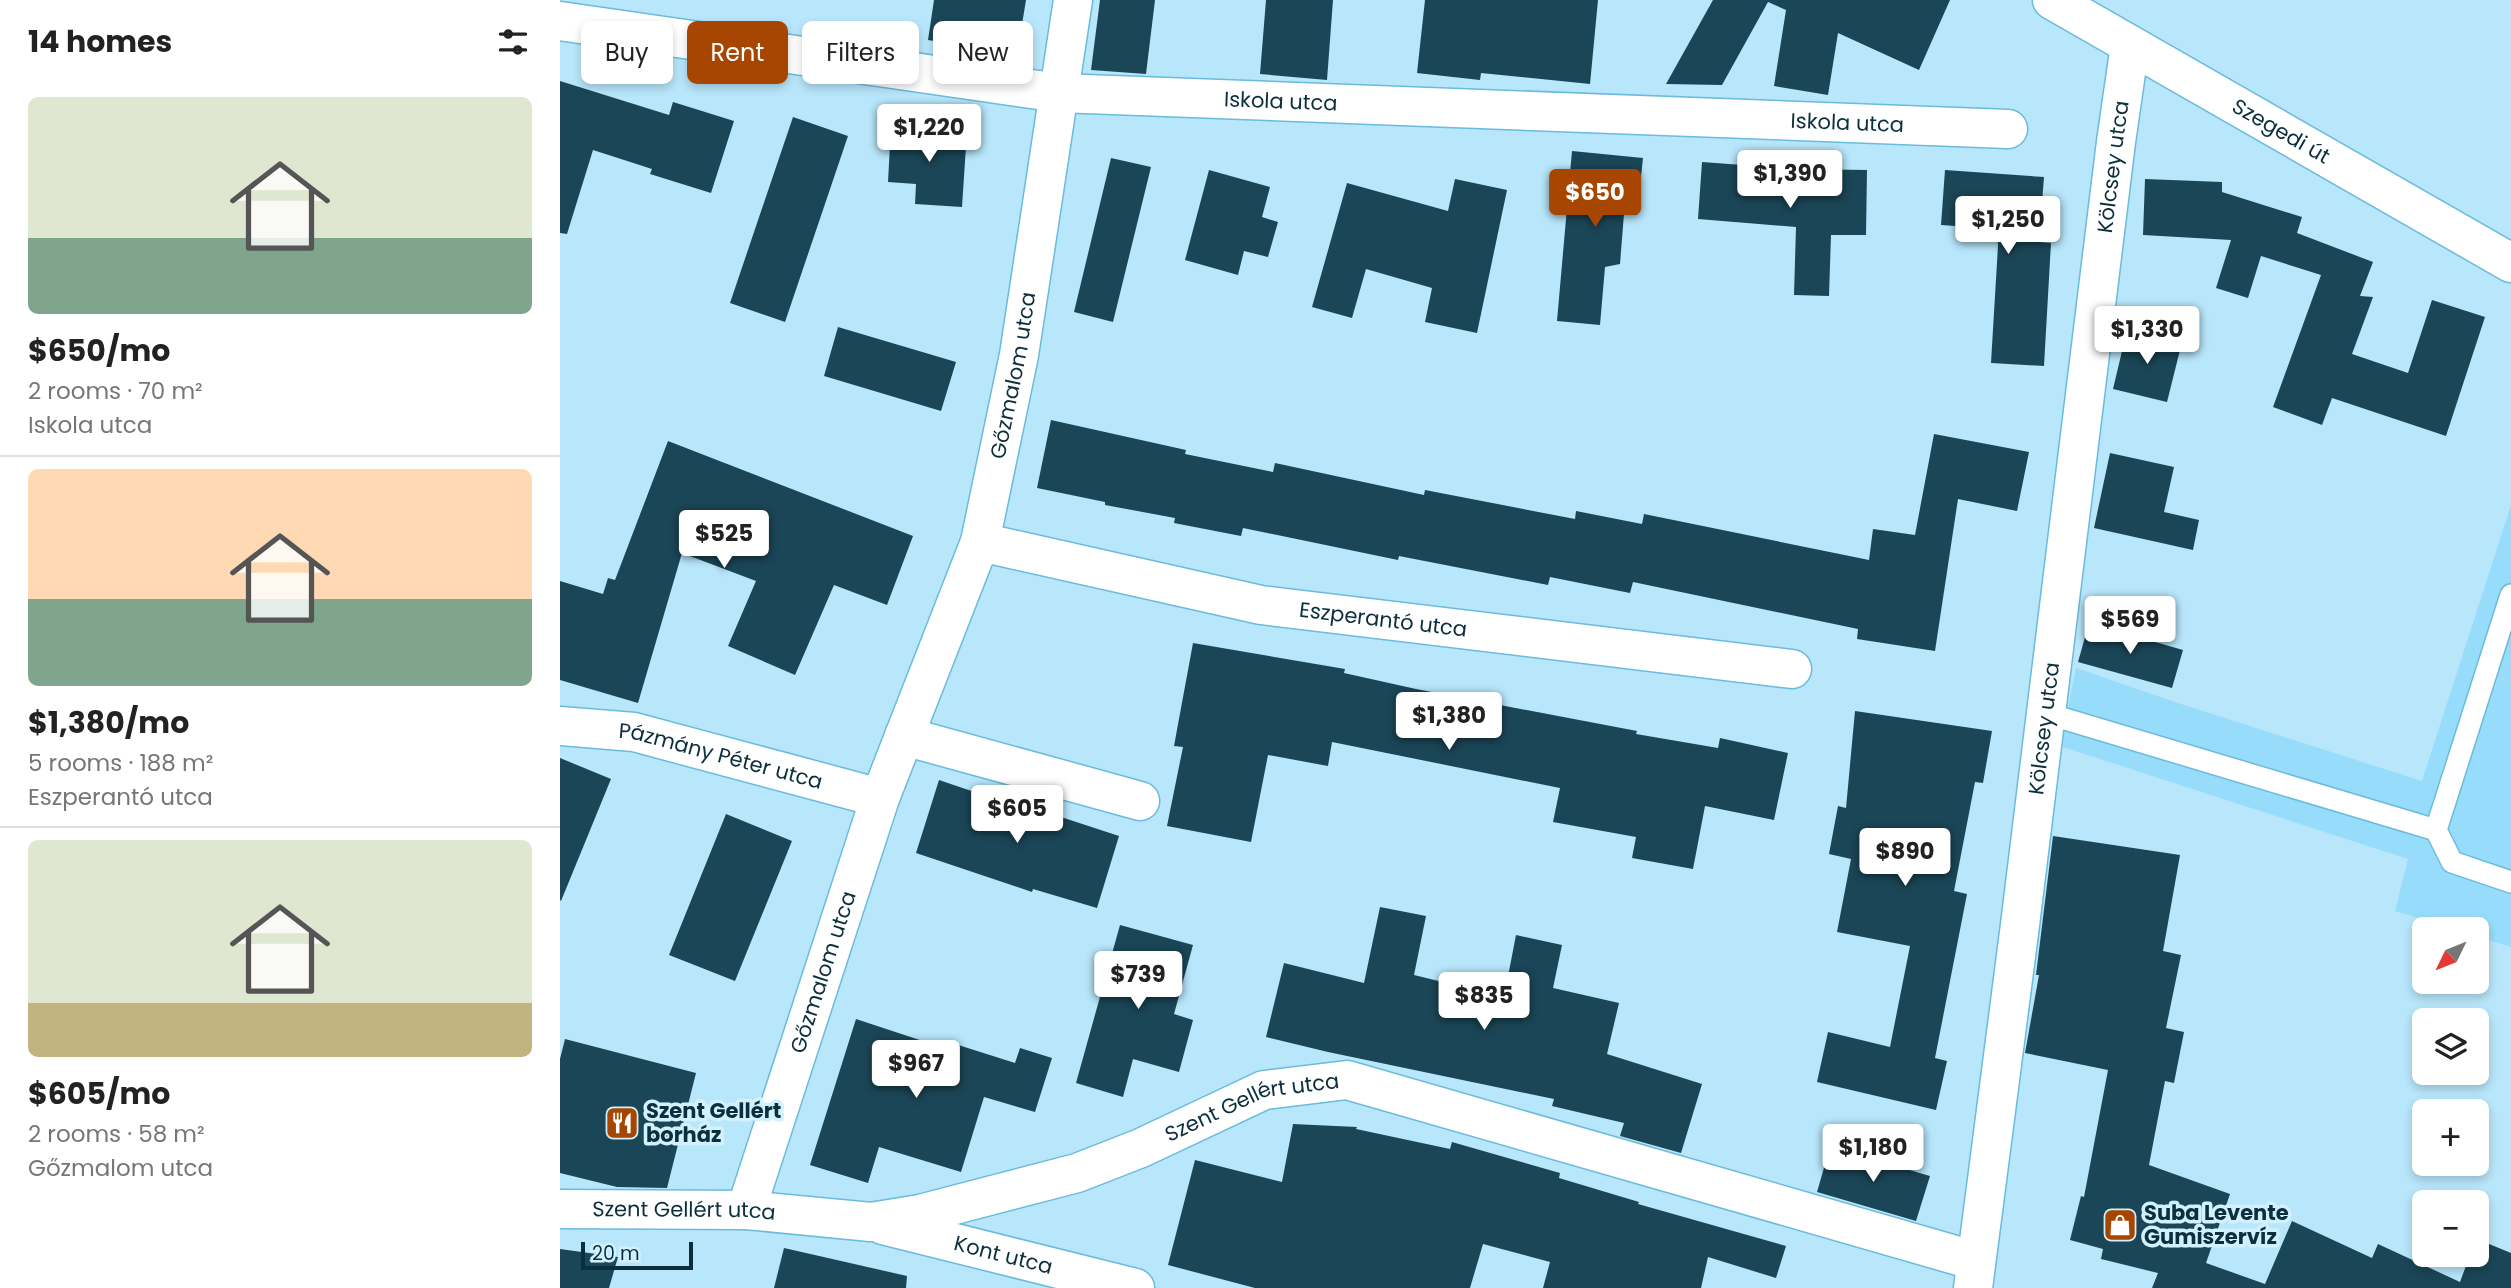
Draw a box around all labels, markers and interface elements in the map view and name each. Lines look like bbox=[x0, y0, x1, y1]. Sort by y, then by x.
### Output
text: 14 homes bbox=[28, 20, 172, 63]
chip: Buy bbox=[581, 21, 673, 84]
chip: Rent bbox=[687, 21, 788, 84]
chip: Filters bbox=[802, 21, 919, 84]
chip: New bbox=[933, 21, 1033, 84]
icon: filters bbox=[494, 23, 532, 61]
street label: Iskola utca bbox=[1223, 84, 1338, 118]
street label: Szegedi út bbox=[2227, 91, 2335, 170]
street label: Kölcsey utca bbox=[2090, 98, 2136, 235]
pin: $1,220 bbox=[872, 104, 986, 164]
street label: Iskola utca bbox=[1790, 106, 1905, 139]
text: $1,220 bbox=[893, 111, 965, 143]
icon: home bbox=[217, 143, 343, 269]
pin: $1,390 bbox=[1733, 150, 1847, 210]
text: $1,390 bbox=[1753, 157, 1827, 189]
pin: $650 bbox=[1554, 170, 1636, 229]
text: $650 bbox=[1565, 176, 1625, 208]
pin: $1,250 bbox=[1951, 196, 2065, 256]
text: $1,250 bbox=[1971, 203, 2045, 235]
street label: Gőzmalom utca bbox=[983, 290, 1042, 461]
pin: $1,330 bbox=[2090, 306, 2204, 366]
text: $1,330 bbox=[2110, 313, 2184, 345]
text: $650/mo bbox=[28, 329, 170, 372]
text: 2 rooms · 70 m² bbox=[28, 375, 203, 407]
text: Iskola utca bbox=[28, 409, 152, 441]
pin: $525 bbox=[683, 510, 765, 570]
icon: home bbox=[217, 515, 343, 641]
text: $525 bbox=[695, 517, 753, 549]
street label: Eszperantó utca bbox=[1298, 595, 1469, 644]
pin: $569 bbox=[2089, 596, 2171, 656]
text: $569 bbox=[2101, 603, 2159, 635]
street label: Kölcsey utca bbox=[2021, 660, 2066, 796]
pin: $1,380 bbox=[1392, 692, 1506, 752]
text: $1,380 bbox=[1412, 699, 1486, 731]
text: $1,380/mo bbox=[28, 701, 189, 744]
street label: Pázmány Péter utca bbox=[618, 716, 826, 796]
text: 5 rooms · 188 m² bbox=[28, 747, 213, 779]
text: Eszperantó utca bbox=[28, 781, 213, 813]
pin: $605 bbox=[976, 786, 1058, 845]
text: $605 bbox=[987, 792, 1047, 824]
pin: $890 bbox=[1864, 828, 1946, 888]
text: $890 bbox=[1875, 835, 1935, 867]
icon: home bbox=[217, 886, 343, 1012]
street label: Gőzmalom utca bbox=[783, 887, 863, 1057]
north arrow bbox=[2412, 917, 2488, 994]
map controls bbox=[2412, 917, 2489, 1267]
pin: $739 bbox=[1097, 951, 1179, 1011]
text: $739 bbox=[1110, 958, 1166, 990]
pin: $835 bbox=[1443, 972, 1525, 1032]
text: $835 bbox=[1455, 979, 1513, 1011]
button: layers bbox=[2412, 1008, 2489, 1085]
pin: $967 bbox=[875, 1040, 957, 1100]
text: $967 bbox=[888, 1047, 944, 1079]
street label: Szent Gellért utca bbox=[1160, 1066, 1341, 1149]
text: $605/mo bbox=[28, 1072, 170, 1115]
place label: Szent Gellért borház bbox=[646, 1096, 781, 1149]
button: + bbox=[2412, 1099, 2489, 1176]
restaurant icon: Szent Gellért borház bbox=[603, 1104, 641, 1142]
text: 2 rooms · 58 m² bbox=[28, 1118, 205, 1150]
pin: $1,180 bbox=[1816, 1124, 1930, 1184]
text: $1,180 bbox=[1839, 1131, 1907, 1163]
text: Gőzmalom utca bbox=[28, 1152, 213, 1184]
button: − bbox=[2412, 1190, 2489, 1267]
street label: Szent Gellért utca bbox=[592, 1194, 777, 1227]
place label: Suba Levente Gumiszervíz bbox=[2144, 1198, 2289, 1251]
shop icon: Suba Levente Gumiszervíz bbox=[2101, 1206, 2139, 1244]
street label: Kont utca bbox=[951, 1228, 1056, 1281]
scale bar bbox=[581, 1239, 693, 1271]
text: 20 m bbox=[592, 1240, 640, 1267]

